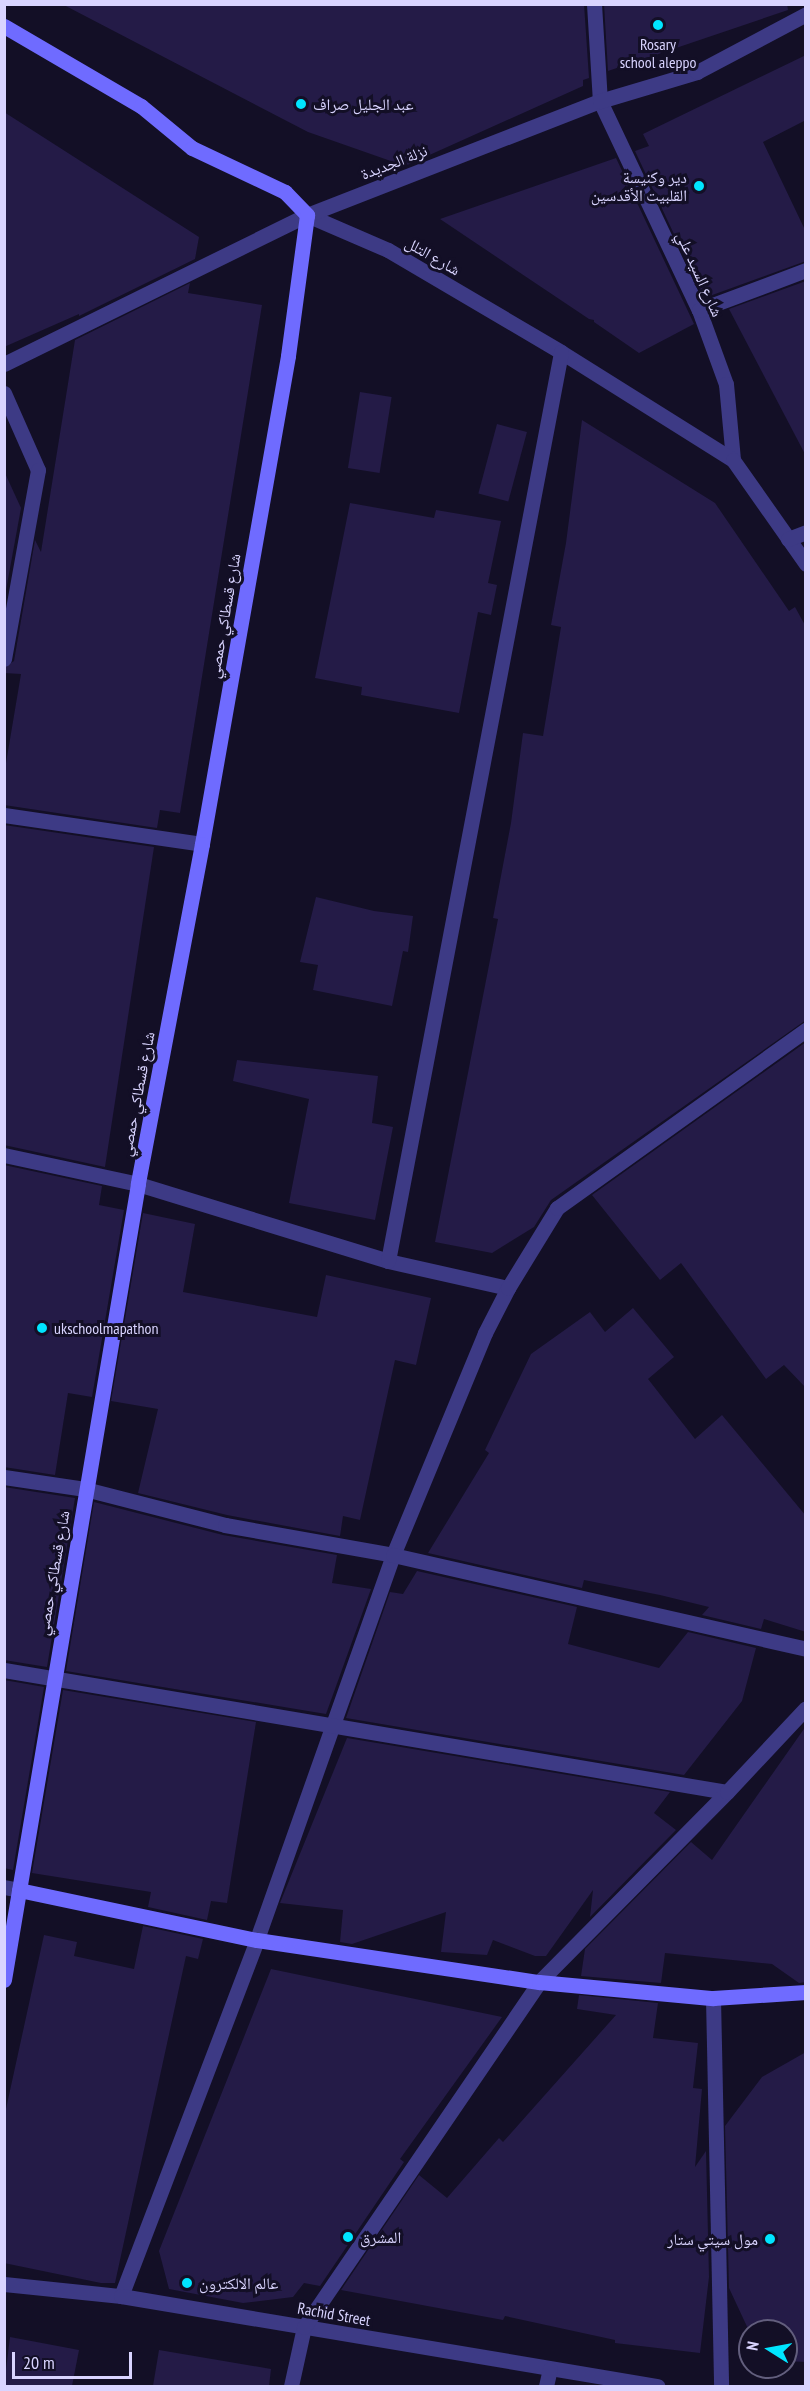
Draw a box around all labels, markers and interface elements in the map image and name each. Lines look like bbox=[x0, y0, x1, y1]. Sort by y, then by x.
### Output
marker: Rosary school aleppo bbox=[651, 18, 665, 32]
place label: Rosary school aleppo bbox=[620, 34, 696, 72]
place label: عبد الجليل صراف bbox=[313, 94, 414, 114]
marker: عبد الجليل صراف bbox=[294, 97, 308, 111]
street label: نزلة الجديدة bbox=[358, 141, 430, 183]
place label: دير وكنيسة القلبيت الأقدسين bbox=[591, 167, 687, 205]
marker: دير وكنيسة القلبيت الأقدسين bbox=[692, 179, 706, 193]
street label: شارع السيد علي bbox=[673, 228, 727, 320]
street label: شارع التلل bbox=[402, 233, 464, 279]
street label: شارع قسطاكي حمصي bbox=[204, 552, 244, 680]
street label: شارع قسطاكي حمصي bbox=[116, 1030, 158, 1158]
place label: ukschoolmapathon bbox=[54, 1318, 158, 1338]
marker: ukschoolmapathon bbox=[35, 1321, 49, 1335]
street label: شارع قسطاكي حمصي bbox=[33, 1509, 73, 1637]
place label: المشرق bbox=[360, 2227, 401, 2247]
place label: مول سيتي ستار bbox=[667, 2229, 758, 2249]
marker: المشرق bbox=[341, 2230, 355, 2244]
marker: مول سيتي ستار bbox=[763, 2232, 777, 2246]
place label: عالم الالكترون bbox=[199, 2273, 278, 2293]
marker: عالم الالكترون bbox=[180, 2276, 194, 2290]
street label: Rachid Street bbox=[296, 2298, 372, 2330]
north arrow bbox=[738, 2319, 798, 2379]
scale bar bbox=[15, 2340, 135, 2378]
text: N bbox=[742, 2340, 763, 2352]
text: 20 m bbox=[23, 2351, 55, 2374]

